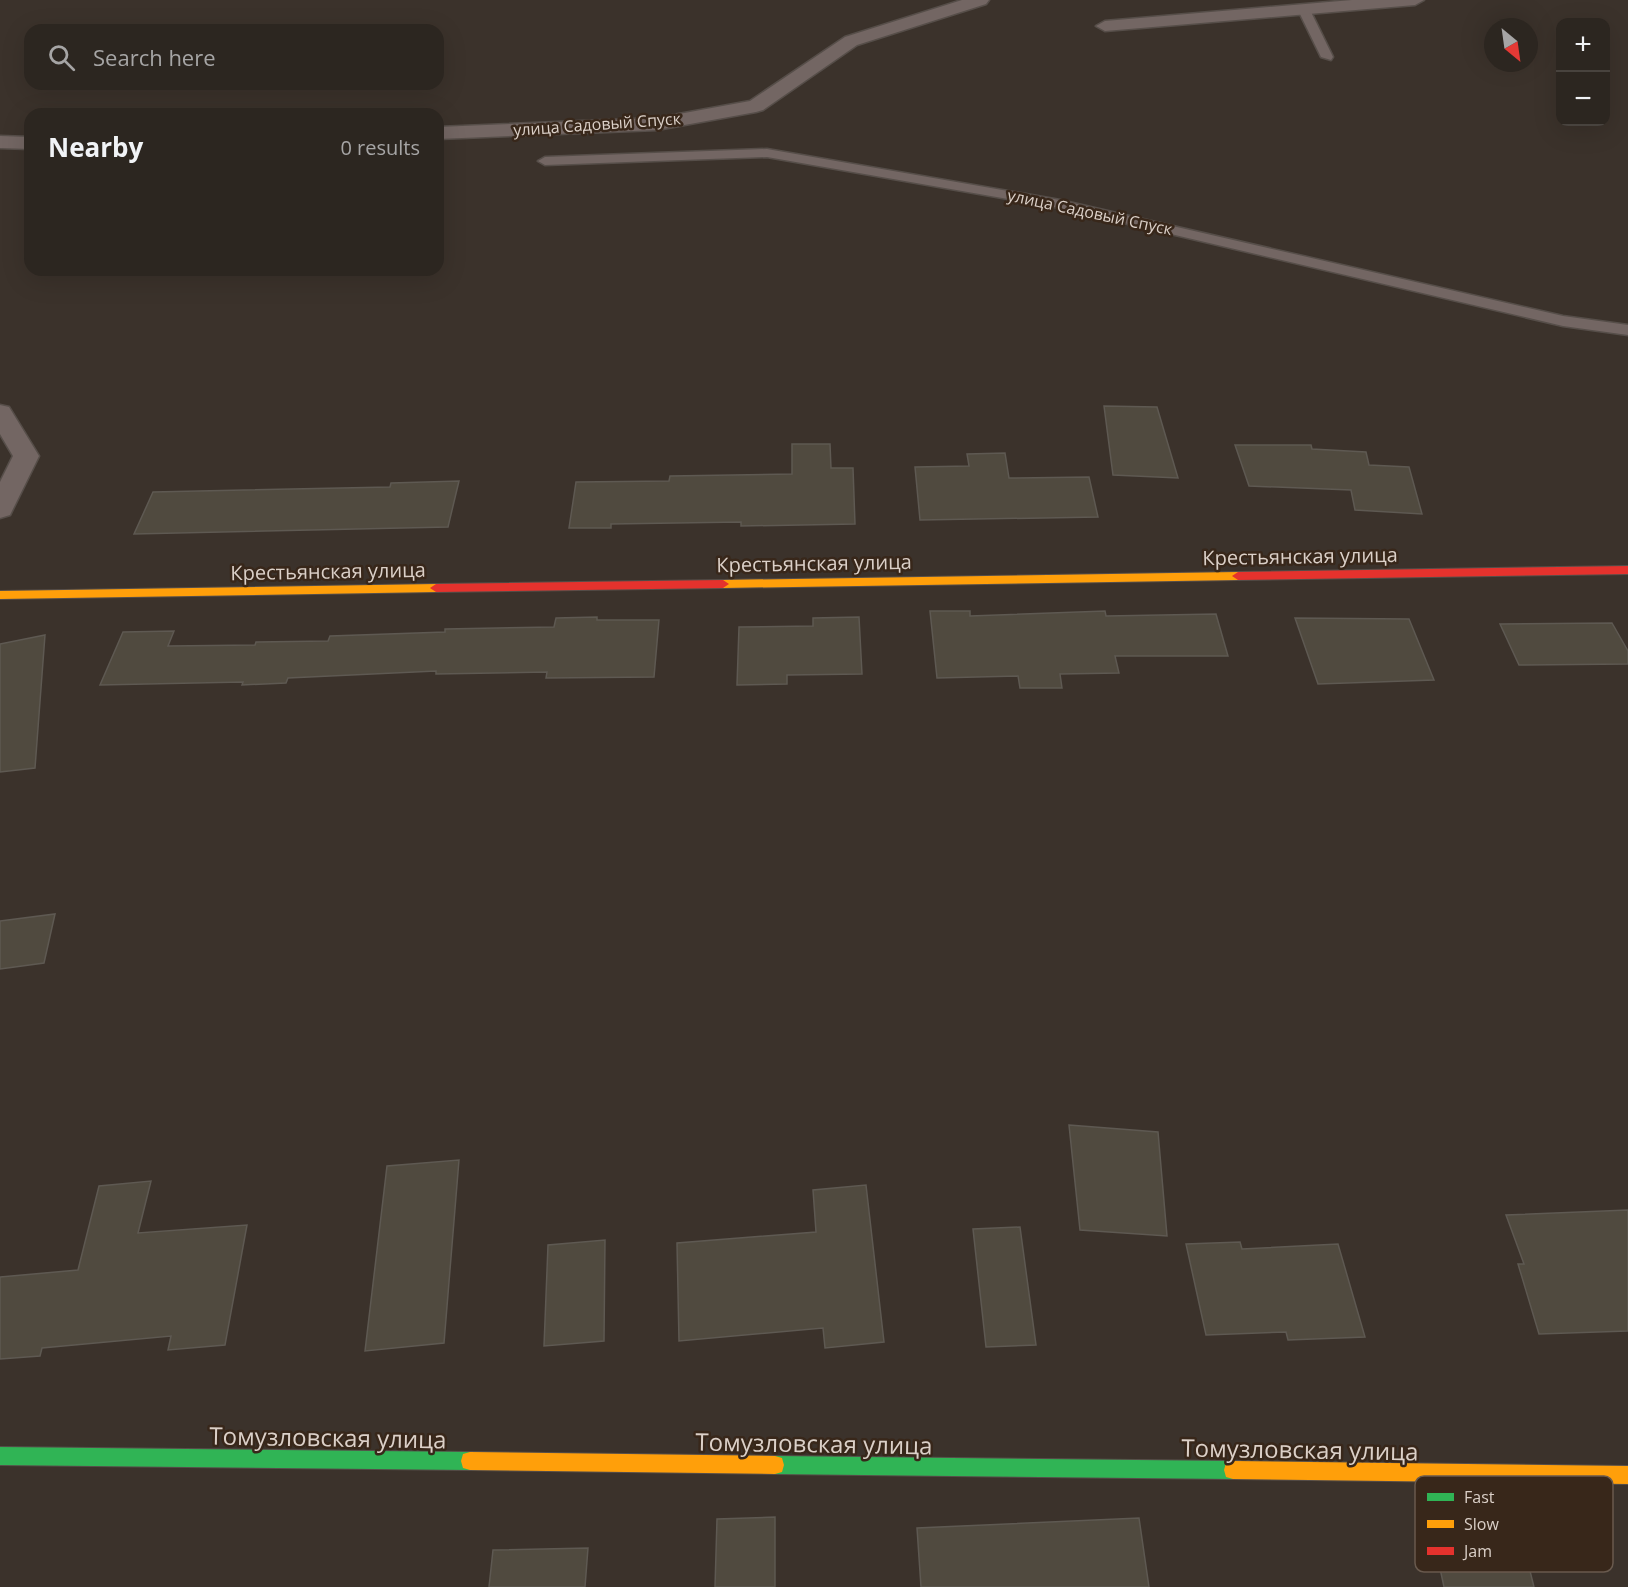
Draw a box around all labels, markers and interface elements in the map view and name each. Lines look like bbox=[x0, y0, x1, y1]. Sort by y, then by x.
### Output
north arrow bbox=[1484, 18, 1538, 72]
map controls bbox=[1556, 18, 1610, 126]
button: + bbox=[1556, 18, 1610, 72]
search box bbox=[24, 24, 444, 90]
icon: search bbox=[45, 41, 78, 74]
text: Search here bbox=[93, 42, 216, 72]
button: − bbox=[1556, 72, 1610, 126]
street label: улица Садовый Спуск bbox=[512, 107, 682, 141]
text: Nearby bbox=[48, 129, 143, 165]
text: 0 results bbox=[340, 134, 420, 161]
street label: улица Садовый Спуск bbox=[1006, 184, 1175, 240]
street label: Крестьянская улица bbox=[1202, 541, 1398, 571]
street label: Крестьянская улица bbox=[716, 548, 912, 578]
street label: Крестьянская улица bbox=[230, 556, 426, 586]
street label: Томузловская улица bbox=[209, 1418, 447, 1456]
street label: Томузловская улица bbox=[695, 1424, 933, 1462]
street label: Томузловская улица bbox=[1181, 1430, 1419, 1468]
legend bbox=[1415, 1476, 1613, 1572]
text: Fast bbox=[1464, 1486, 1495, 1508]
text: Slow bbox=[1464, 1513, 1499, 1535]
text: Jam bbox=[1462, 1540, 1492, 1562]

